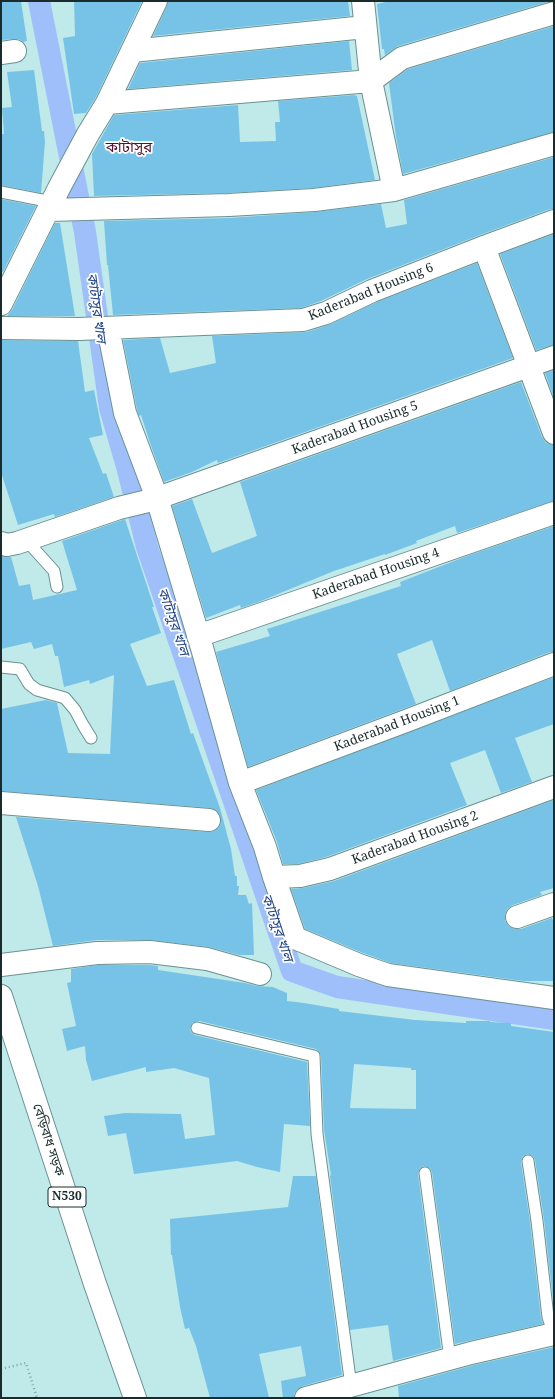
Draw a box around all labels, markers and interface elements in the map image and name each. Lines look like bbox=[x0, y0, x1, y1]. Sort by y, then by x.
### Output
district label: কাটাসুর bbox=[106, 139, 152, 157]
street label: Kaderabad Housing 6 bbox=[306, 260, 436, 324]
water label: কাটাসুর খাল bbox=[83, 272, 109, 344]
street label: Kaderabad Housing 5 bbox=[290, 398, 420, 458]
street label: Kaderabad Housing 4 bbox=[310, 545, 442, 603]
water label: কাটাসুর খাল bbox=[154, 586, 192, 658]
street label: Kaderabad Housing 1 bbox=[332, 693, 462, 755]
street label: Kaderabad Housing 2 bbox=[350, 808, 480, 868]
water label: কাটাসুর খাল bbox=[258, 892, 296, 964]
street label: বেড়িবাধ সড়ক bbox=[29, 1102, 67, 1178]
road number: N530 bbox=[48, 1187, 86, 1207]

